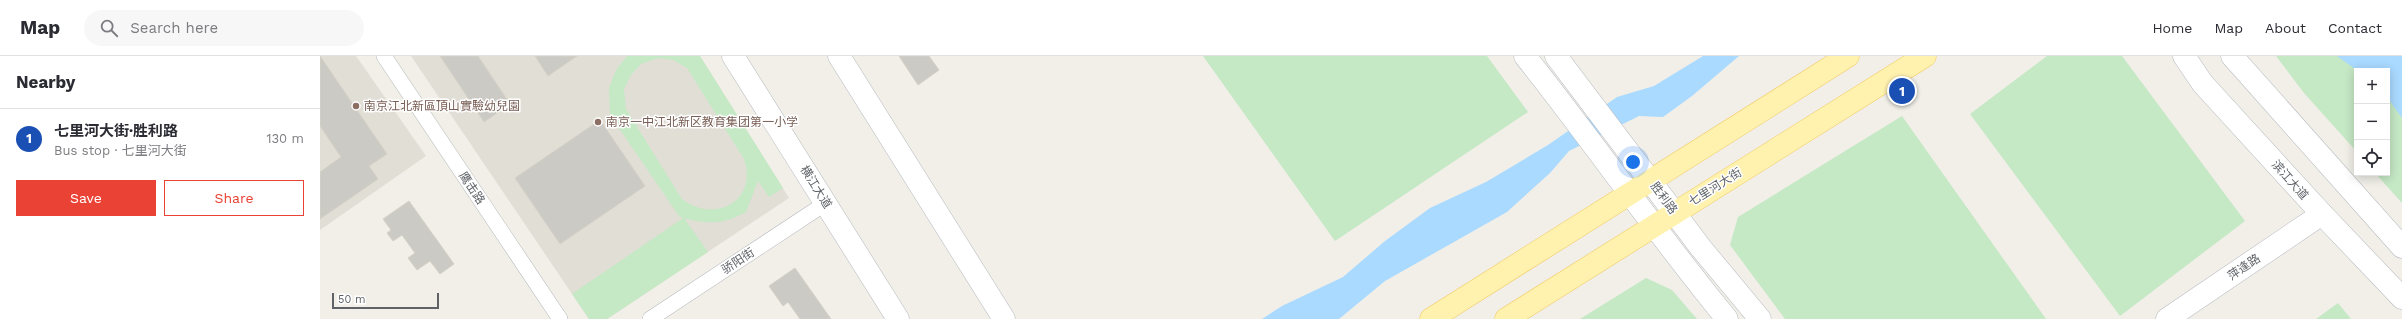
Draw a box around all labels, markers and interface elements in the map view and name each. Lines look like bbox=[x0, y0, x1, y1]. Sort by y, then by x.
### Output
search box bbox=[84, 10, 364, 46]
text: Map bbox=[20, 16, 60, 39]
icon: search bbox=[98, 17, 120, 39]
text: Search here bbox=[130, 19, 218, 37]
text: Home bbox=[2152, 20, 2192, 36]
text: Map bbox=[2214, 20, 2243, 36]
text: About bbox=[2265, 20, 2306, 36]
text: Contact bbox=[2328, 20, 2382, 36]
map controls bbox=[2354, 68, 2390, 176]
button: + bbox=[2354, 68, 2390, 104]
text: Nearby bbox=[16, 72, 75, 92]
pin: 1 bbox=[1889, 76, 1915, 106]
place label: 南京江北新區頂山實驗幼兒園 bbox=[364, 99, 520, 113]
marker: 南京江北新區頂山實驗幼兒園 bbox=[351, 101, 361, 111]
button: − bbox=[2354, 104, 2390, 140]
place label: 南京一中江北新区教育集团第一小学 bbox=[606, 115, 798, 129]
marker: 南京一中江北新区教育集团第一小学 bbox=[593, 117, 603, 127]
text: 七里河大街·胜利路 bbox=[54, 122, 178, 140]
text: 1 bbox=[26, 131, 32, 146]
text: 130 m bbox=[266, 131, 304, 146]
button: locate bbox=[2354, 140, 2390, 176]
text: Bus stop · 七里河大街 bbox=[54, 143, 187, 158]
your location bbox=[1623, 152, 1643, 172]
street label: 滨江大道 bbox=[2269, 157, 2311, 203]
street label: 横江大道 bbox=[797, 163, 835, 211]
street label: 七里河大街 bbox=[1686, 165, 1744, 209]
street label: 鹰击路 bbox=[456, 169, 488, 207]
street label: 胜利路 bbox=[1648, 179, 1680, 217]
button: Save bbox=[16, 180, 156, 216]
button: Share bbox=[164, 180, 304, 216]
street label: 骄阳街 bbox=[719, 245, 757, 277]
street label: 萍逢路 bbox=[2225, 251, 2263, 283]
scale bar bbox=[332, 291, 439, 310]
text: 50 m bbox=[338, 293, 365, 306]

